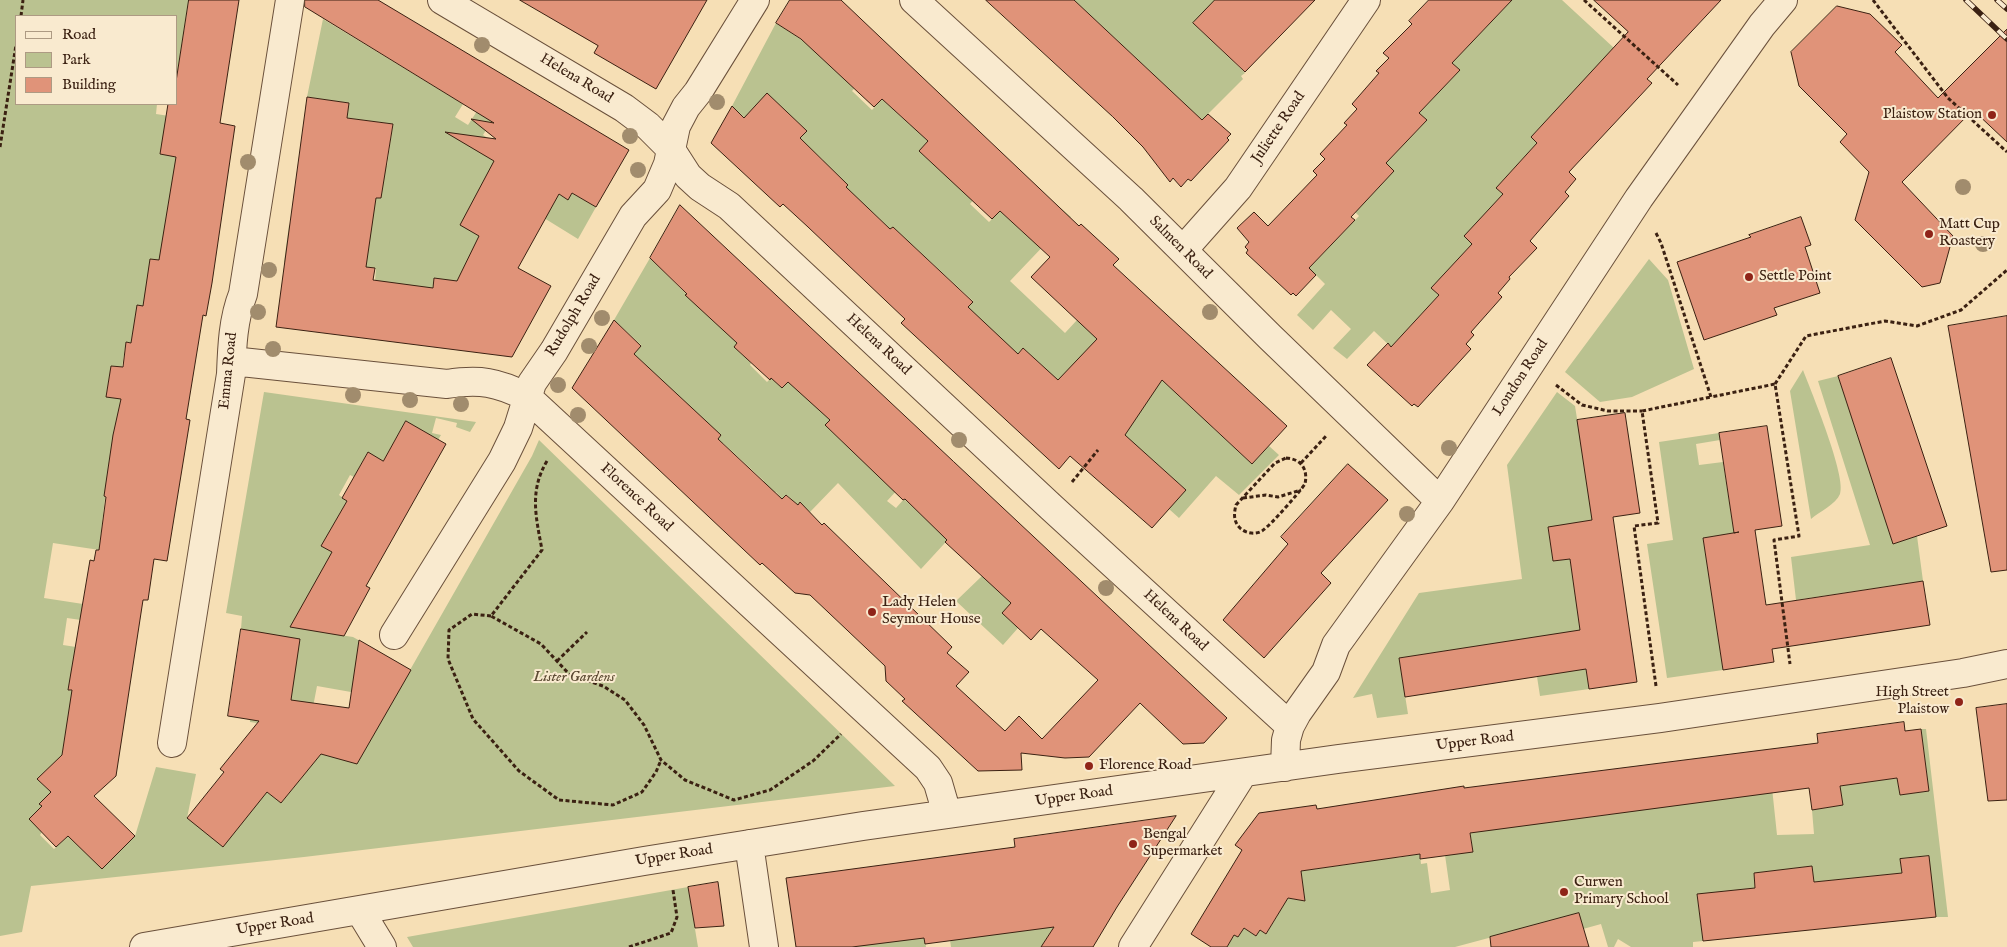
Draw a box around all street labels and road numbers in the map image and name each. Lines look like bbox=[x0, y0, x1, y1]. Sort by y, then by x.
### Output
street label: Helena Road bbox=[536, 50, 616, 108]
street label: Juliette Road bbox=[1248, 89, 1310, 167]
street label: Salmen Road bbox=[1145, 213, 1215, 283]
street label: Rudolph Road bbox=[542, 272, 606, 360]
street label: Helena Road bbox=[842, 310, 914, 380]
street label: Emma Road bbox=[216, 332, 242, 410]
street label: London Road bbox=[1489, 336, 1553, 420]
street label: Florence Road bbox=[596, 460, 676, 536]
street label: Helena Road bbox=[1139, 586, 1211, 656]
street label: Upper Road bbox=[1435, 728, 1515, 756]
street label: Upper Road bbox=[1034, 783, 1114, 811]
street label: Upper Road bbox=[634, 841, 714, 871]
street label: Upper Road bbox=[235, 910, 315, 940]

